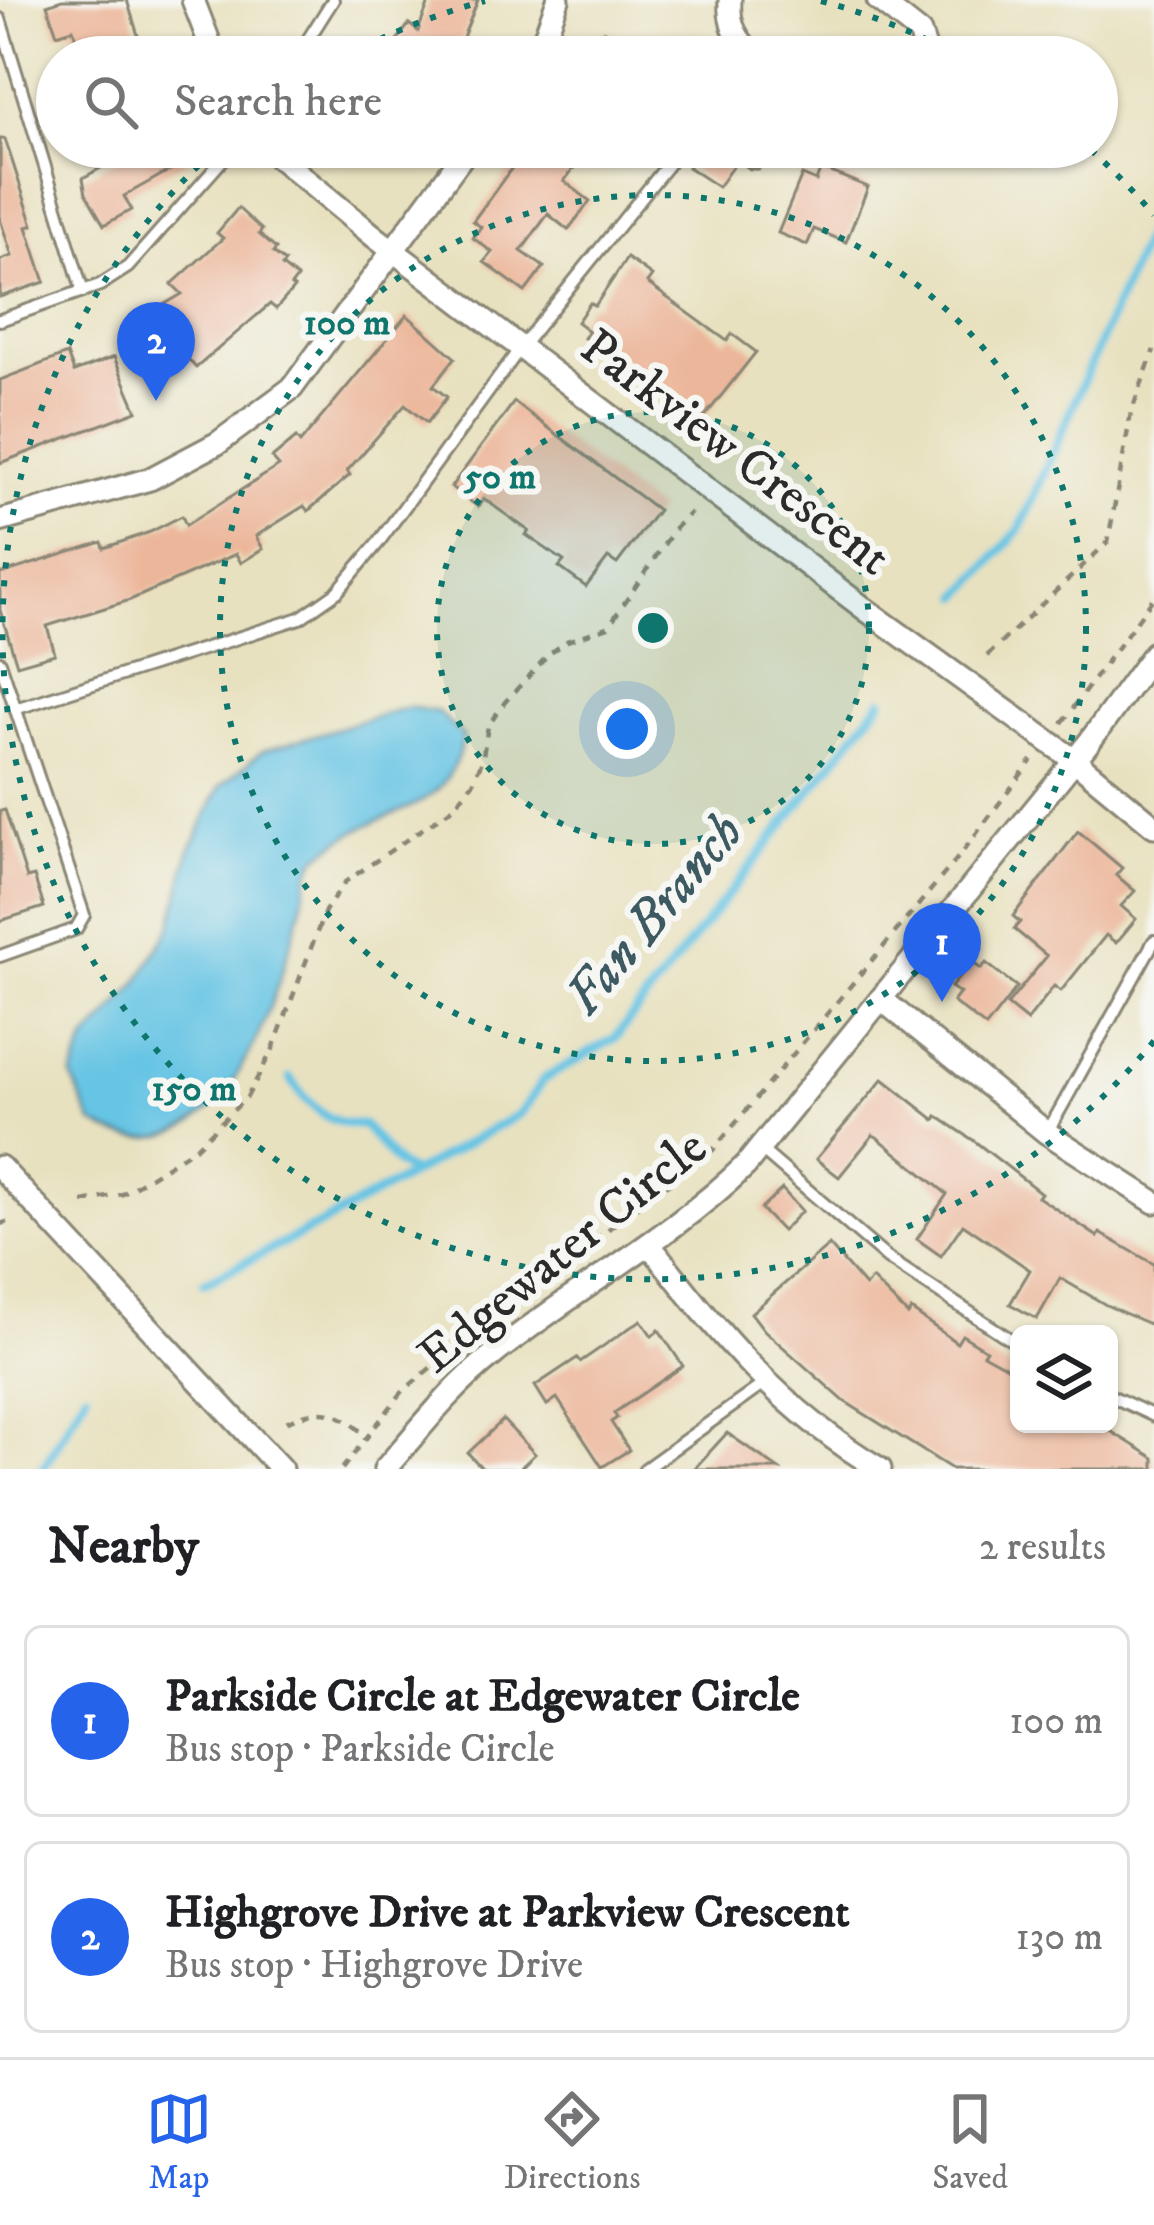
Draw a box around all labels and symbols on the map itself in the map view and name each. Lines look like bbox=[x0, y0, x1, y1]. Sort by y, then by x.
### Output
text: 100 m bbox=[304, 301, 390, 346]
pin: 2 bbox=[117, 302, 195, 401]
street label: Parkview Crescent bbox=[567, 315, 903, 591]
text: 50 m bbox=[463, 455, 536, 500]
centre of rings bbox=[632, 607, 674, 649]
your location bbox=[597, 699, 657, 759]
water label: Fan Branch bbox=[551, 800, 759, 1030]
pin: 1 bbox=[903, 903, 981, 1002]
text: 150 m bbox=[151, 1067, 237, 1112]
street label: Edgewater Circle bbox=[406, 1116, 720, 1388]

